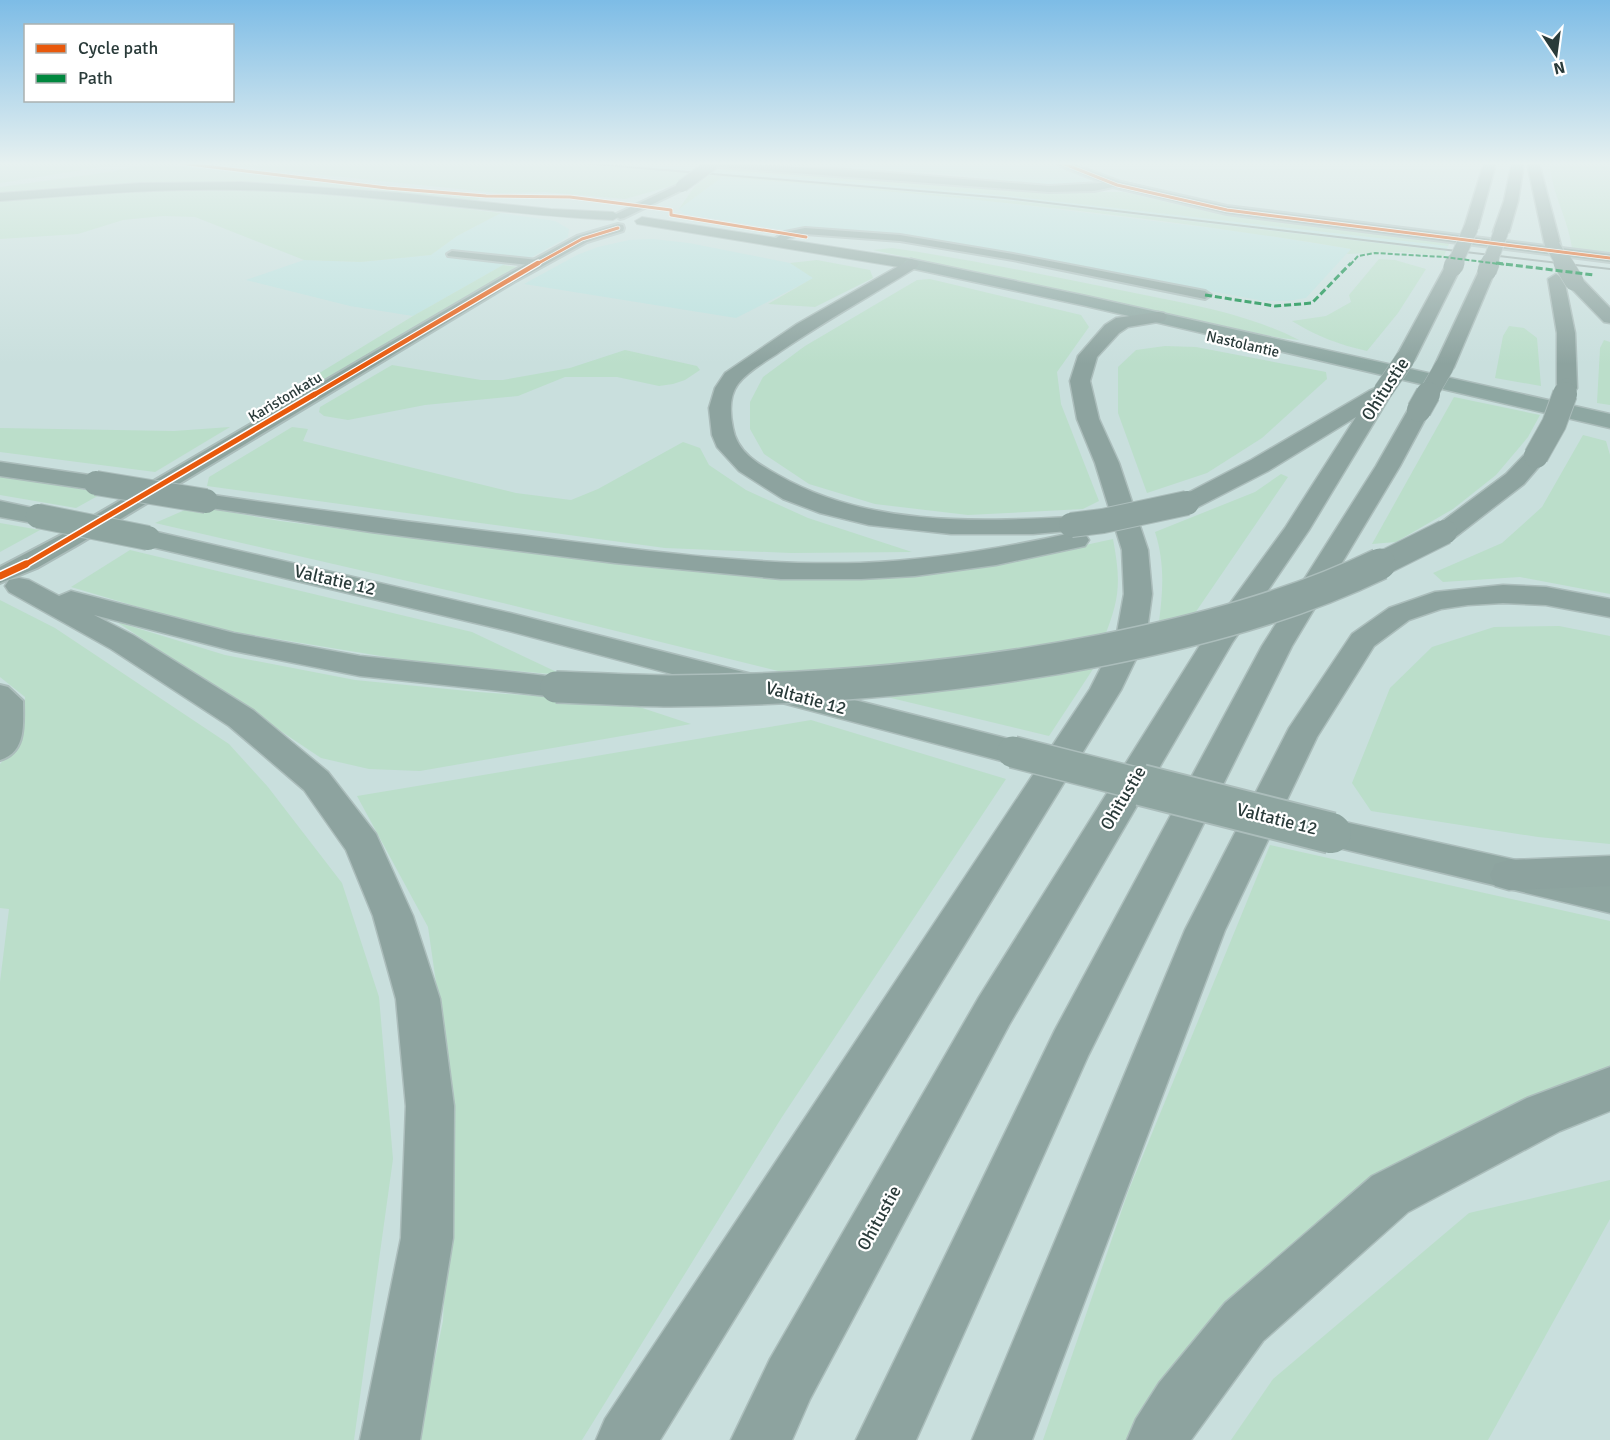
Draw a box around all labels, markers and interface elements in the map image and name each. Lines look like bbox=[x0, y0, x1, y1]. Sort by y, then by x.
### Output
legend bbox=[24, 24, 234, 102]
north arrow bbox=[1526, 24, 1586, 84]
text: Cycle path bbox=[78, 37, 158, 59]
text: N bbox=[1551, 57, 1567, 79]
text: Path bbox=[78, 67, 113, 89]
street label: Nastolantie bbox=[1205, 327, 1281, 361]
street label: Ohitustie bbox=[1356, 353, 1414, 425]
street label: Karistonkatu bbox=[245, 368, 325, 426]
street label: Valtatie 12 bbox=[292, 560, 378, 600]
street label: Valtatie 12 bbox=[763, 677, 849, 719]
street label: Ohitustie bbox=[1095, 762, 1151, 834]
street label: Valtatie 12 bbox=[1234, 798, 1320, 840]
street label: Ohitustie bbox=[852, 1182, 906, 1254]

